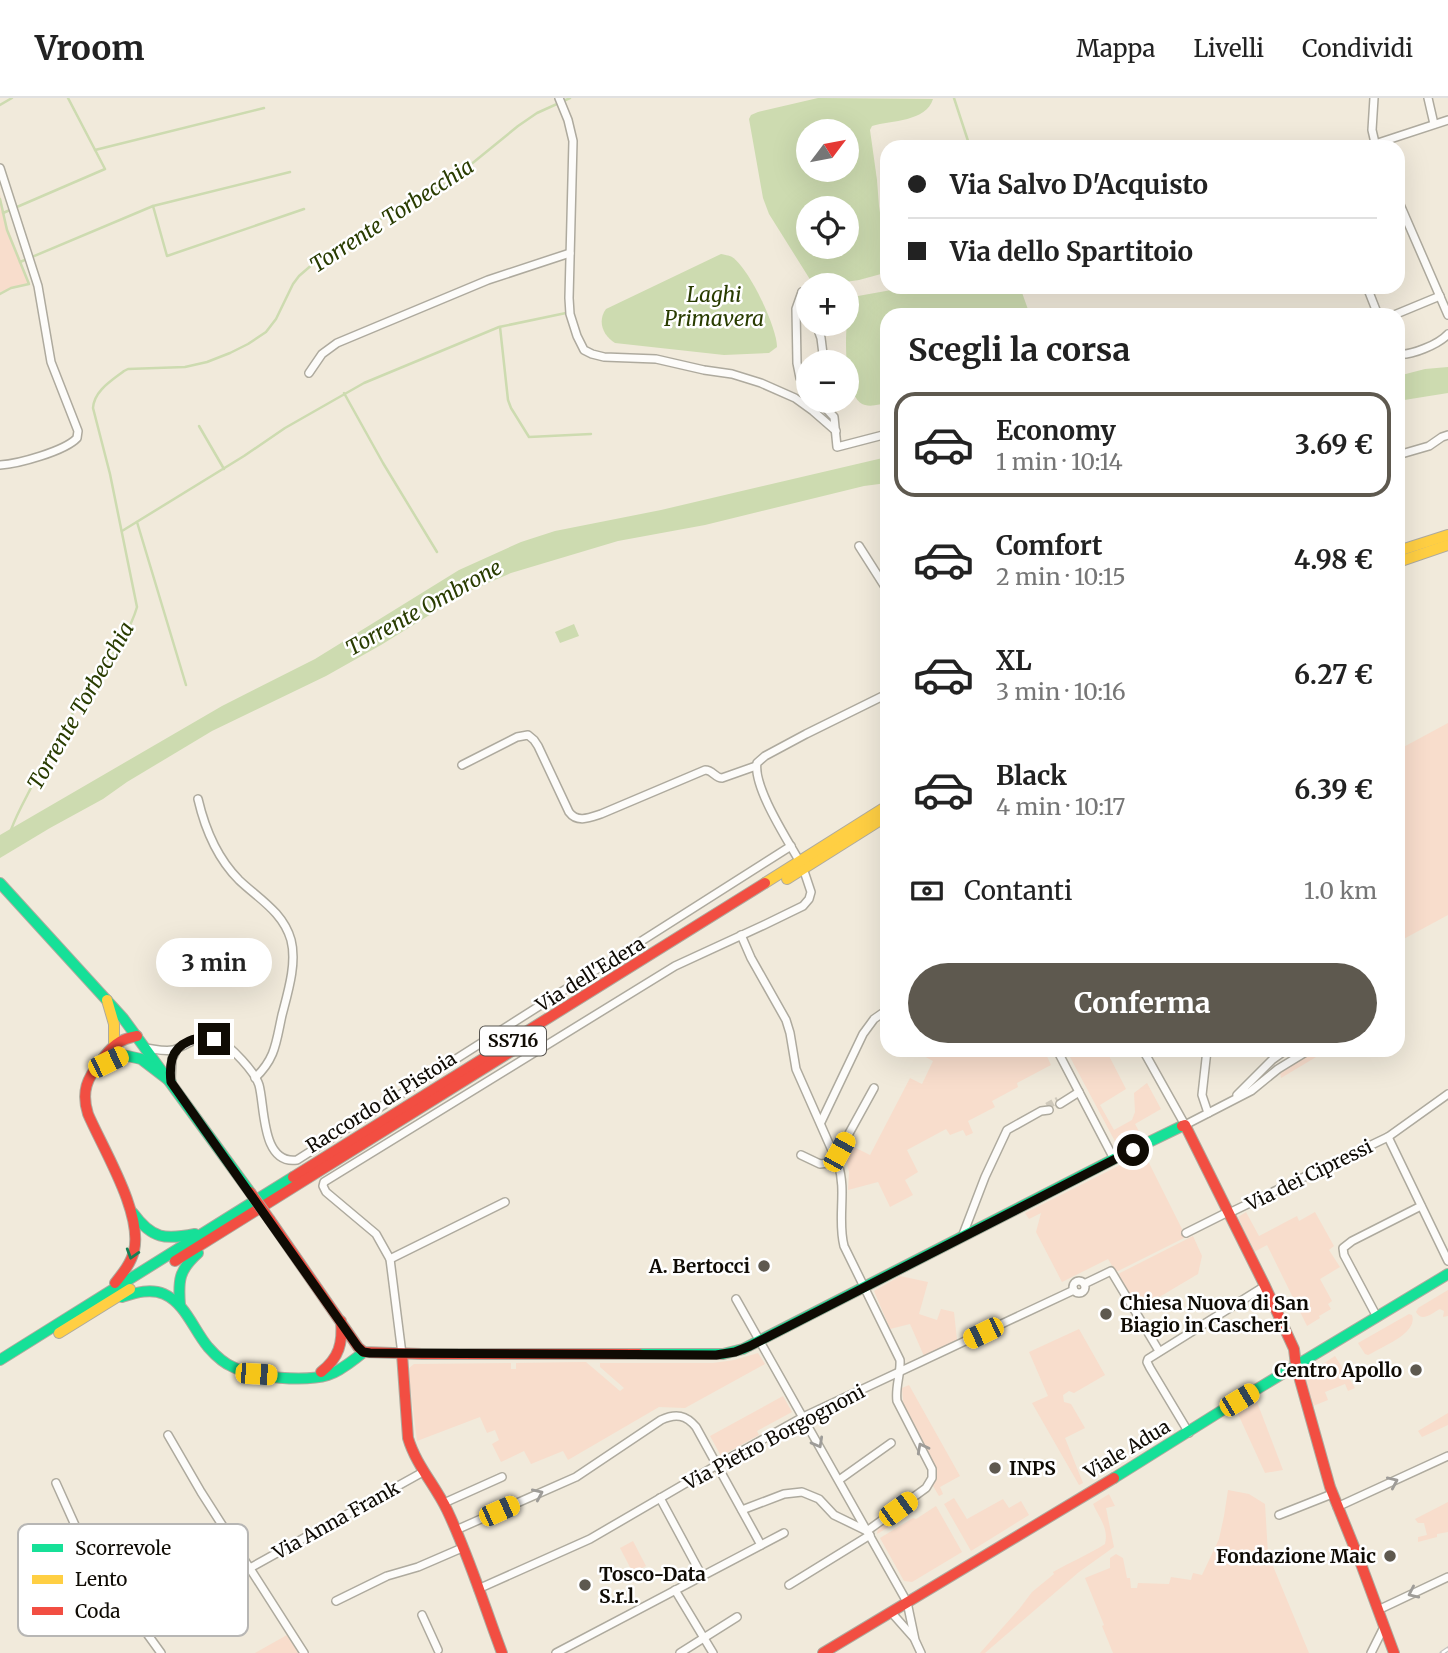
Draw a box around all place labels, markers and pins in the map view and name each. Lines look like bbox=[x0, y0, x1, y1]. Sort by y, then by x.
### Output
place label: A. Bertocci bbox=[648, 1254, 750, 1278]
marker: A. Bertocci bbox=[756, 1258, 772, 1274]
place label: Chiesa Nuova di San Biagio in Cascheri bbox=[1120, 1291, 1309, 1337]
marker: Chiesa Nuova di San Biagio in Cascheri bbox=[1098, 1306, 1114, 1322]
place label: Centro Apollo bbox=[1274, 1358, 1402, 1382]
marker: Centro Apollo bbox=[1408, 1362, 1424, 1378]
place label: INPS bbox=[1009, 1456, 1056, 1480]
marker: INPS bbox=[987, 1460, 1003, 1476]
place label: Fondazione Maic bbox=[1216, 1544, 1376, 1568]
marker: Fondazione Maic bbox=[1382, 1548, 1398, 1564]
place label: Tosco-Data S.r.l. bbox=[599, 1562, 706, 1608]
marker: Tosco-Data S.r.l. bbox=[577, 1577, 593, 1593]

